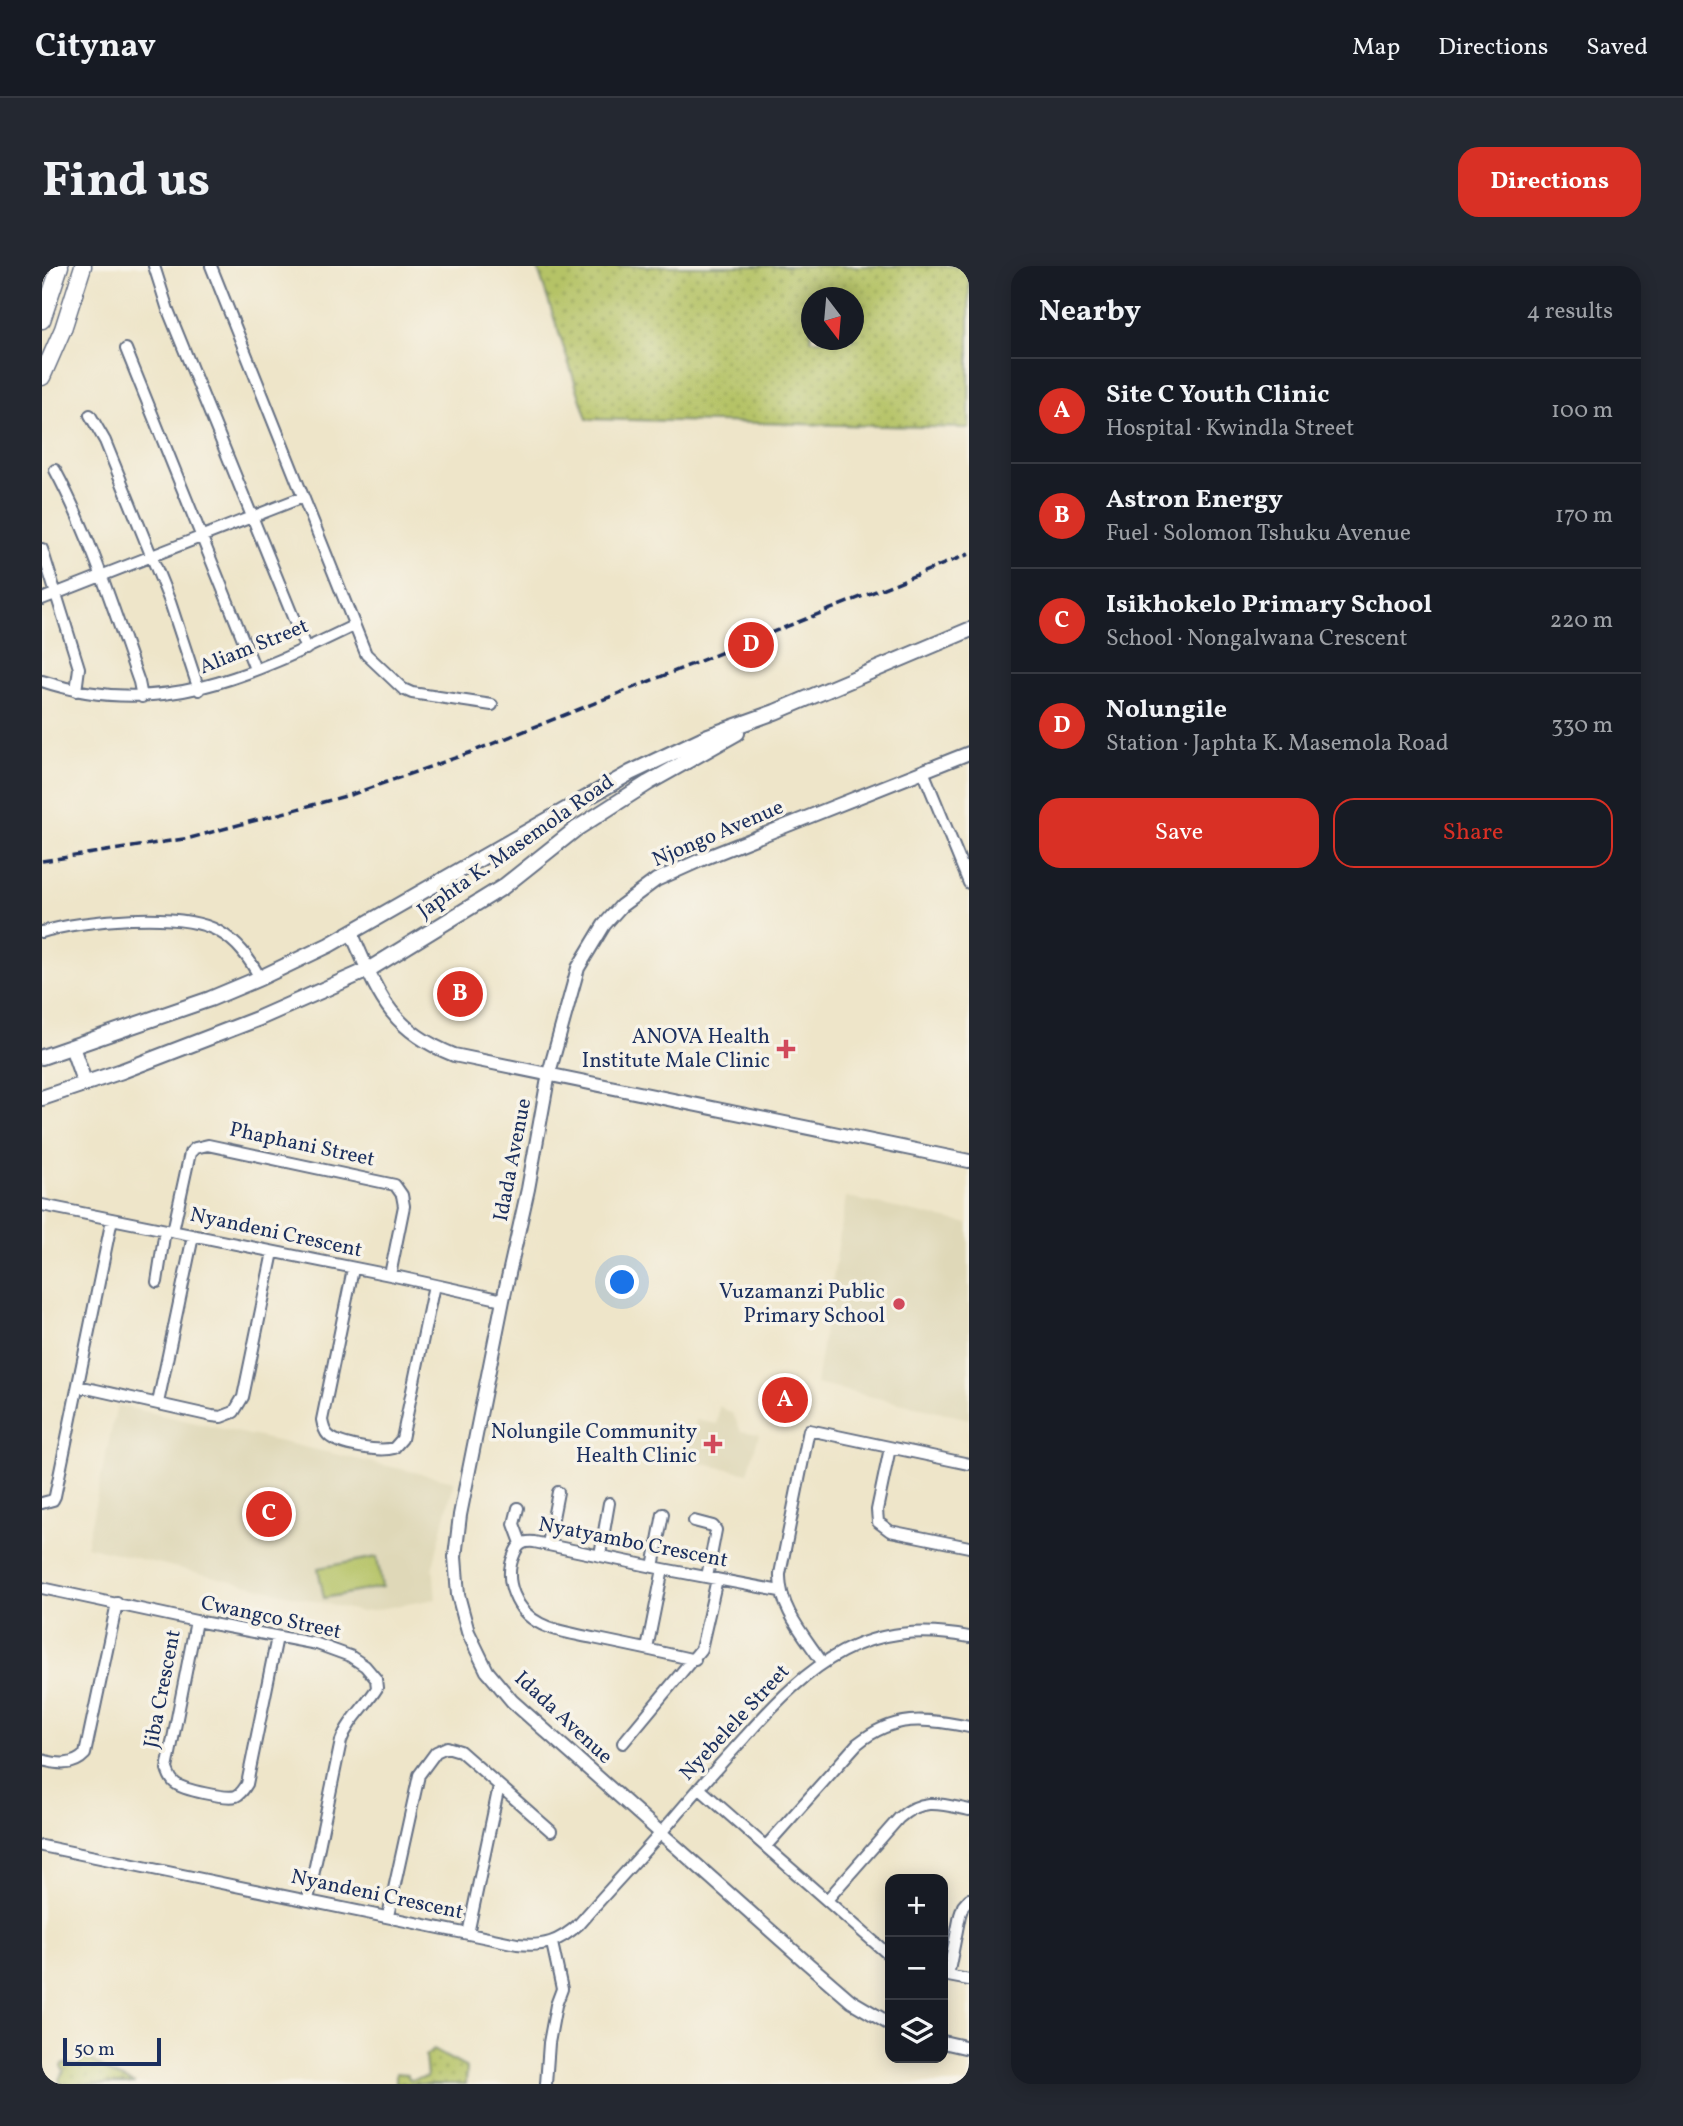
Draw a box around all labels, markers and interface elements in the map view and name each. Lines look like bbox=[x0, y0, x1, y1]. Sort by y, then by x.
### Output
text: Citynav bbox=[35, 25, 156, 71]
text: Map bbox=[1352, 31, 1400, 65]
text: Directions bbox=[1438, 31, 1548, 65]
text: Saved bbox=[1586, 31, 1648, 65]
button: Directions bbox=[1458, 147, 1641, 217]
text: Find us bbox=[42, 148, 210, 217]
north arrow bbox=[801, 287, 864, 350]
text: Nearby bbox=[1039, 291, 1141, 333]
text: 4 results bbox=[1527, 296, 1613, 328]
text: Site C Youth Clinic bbox=[1106, 377, 1329, 413]
text: A bbox=[1054, 395, 1070, 427]
text: 100 m bbox=[1551, 395, 1613, 427]
text: Hospital · Kwindla Street bbox=[1106, 413, 1354, 445]
text: Astron Energy bbox=[1106, 482, 1283, 518]
text: B bbox=[1054, 500, 1070, 532]
text: 170 m bbox=[1555, 500, 1613, 532]
text: Fuel · Solomon Tshuku Avenue bbox=[1106, 518, 1411, 550]
text: Isikhokelo Primary School bbox=[1106, 587, 1432, 623]
text: C bbox=[1055, 605, 1069, 637]
text: 220 m bbox=[1550, 605, 1613, 637]
street label: Aliam Street bbox=[195, 612, 313, 682]
pin: D bbox=[728, 619, 774, 671]
text: School · Nongalwana Crescent bbox=[1106, 623, 1407, 655]
text: Nolungile bbox=[1106, 692, 1227, 728]
text: D bbox=[1054, 710, 1070, 742]
text: 330 m bbox=[1551, 710, 1613, 742]
text: Station · Japhta K. Masemola Road bbox=[1106, 728, 1449, 760]
street label: Japhta K. Masemola Road bbox=[412, 768, 620, 926]
street label: Njongo Avenue bbox=[648, 793, 788, 875]
button: Save bbox=[1039, 798, 1319, 868]
button: Share bbox=[1333, 798, 1613, 868]
pin: B bbox=[437, 968, 483, 1020]
place label: ANOVA Health Institute Male Clinic bbox=[582, 1023, 770, 1076]
marker: ANOVA Health Institute Male Clinic bbox=[776, 1039, 796, 1059]
street label: Idada Avenue bbox=[487, 1096, 539, 1224]
street label: Phaphani Street bbox=[227, 1115, 377, 1175]
street label: Nyandeni Crescent bbox=[187, 1201, 365, 1265]
your location bbox=[605, 1265, 639, 1299]
place label: Vuzamanzi Public Primary School bbox=[719, 1278, 885, 1331]
marker: Vuzamanzi Public Primary School bbox=[891, 1296, 907, 1312]
pin: A bbox=[762, 1374, 808, 1426]
place label: Nolungile Community Health Clinic bbox=[491, 1418, 698, 1471]
marker: Nolungile Community Health Clinic bbox=[703, 1434, 723, 1454]
pin: C bbox=[246, 1488, 292, 1540]
street label: Nyatyambo Crescent bbox=[536, 1510, 730, 1576]
street label: Cwangco Street bbox=[198, 1589, 344, 1647]
street label: Jiba Crescent bbox=[137, 1627, 189, 1751]
street label: Nyebelele Street bbox=[673, 1658, 797, 1788]
street label: Idada Avenue bbox=[507, 1665, 619, 1771]
street label: Nyandeni Crescent bbox=[288, 1863, 466, 1927]
map controls bbox=[885, 1874, 948, 2063]
button: + bbox=[885, 1874, 948, 1937]
button: − bbox=[885, 1937, 948, 2000]
button: layers bbox=[885, 2000, 948, 2063]
scale bar bbox=[63, 2035, 161, 2067]
text: 50 m bbox=[74, 2037, 115, 2063]

